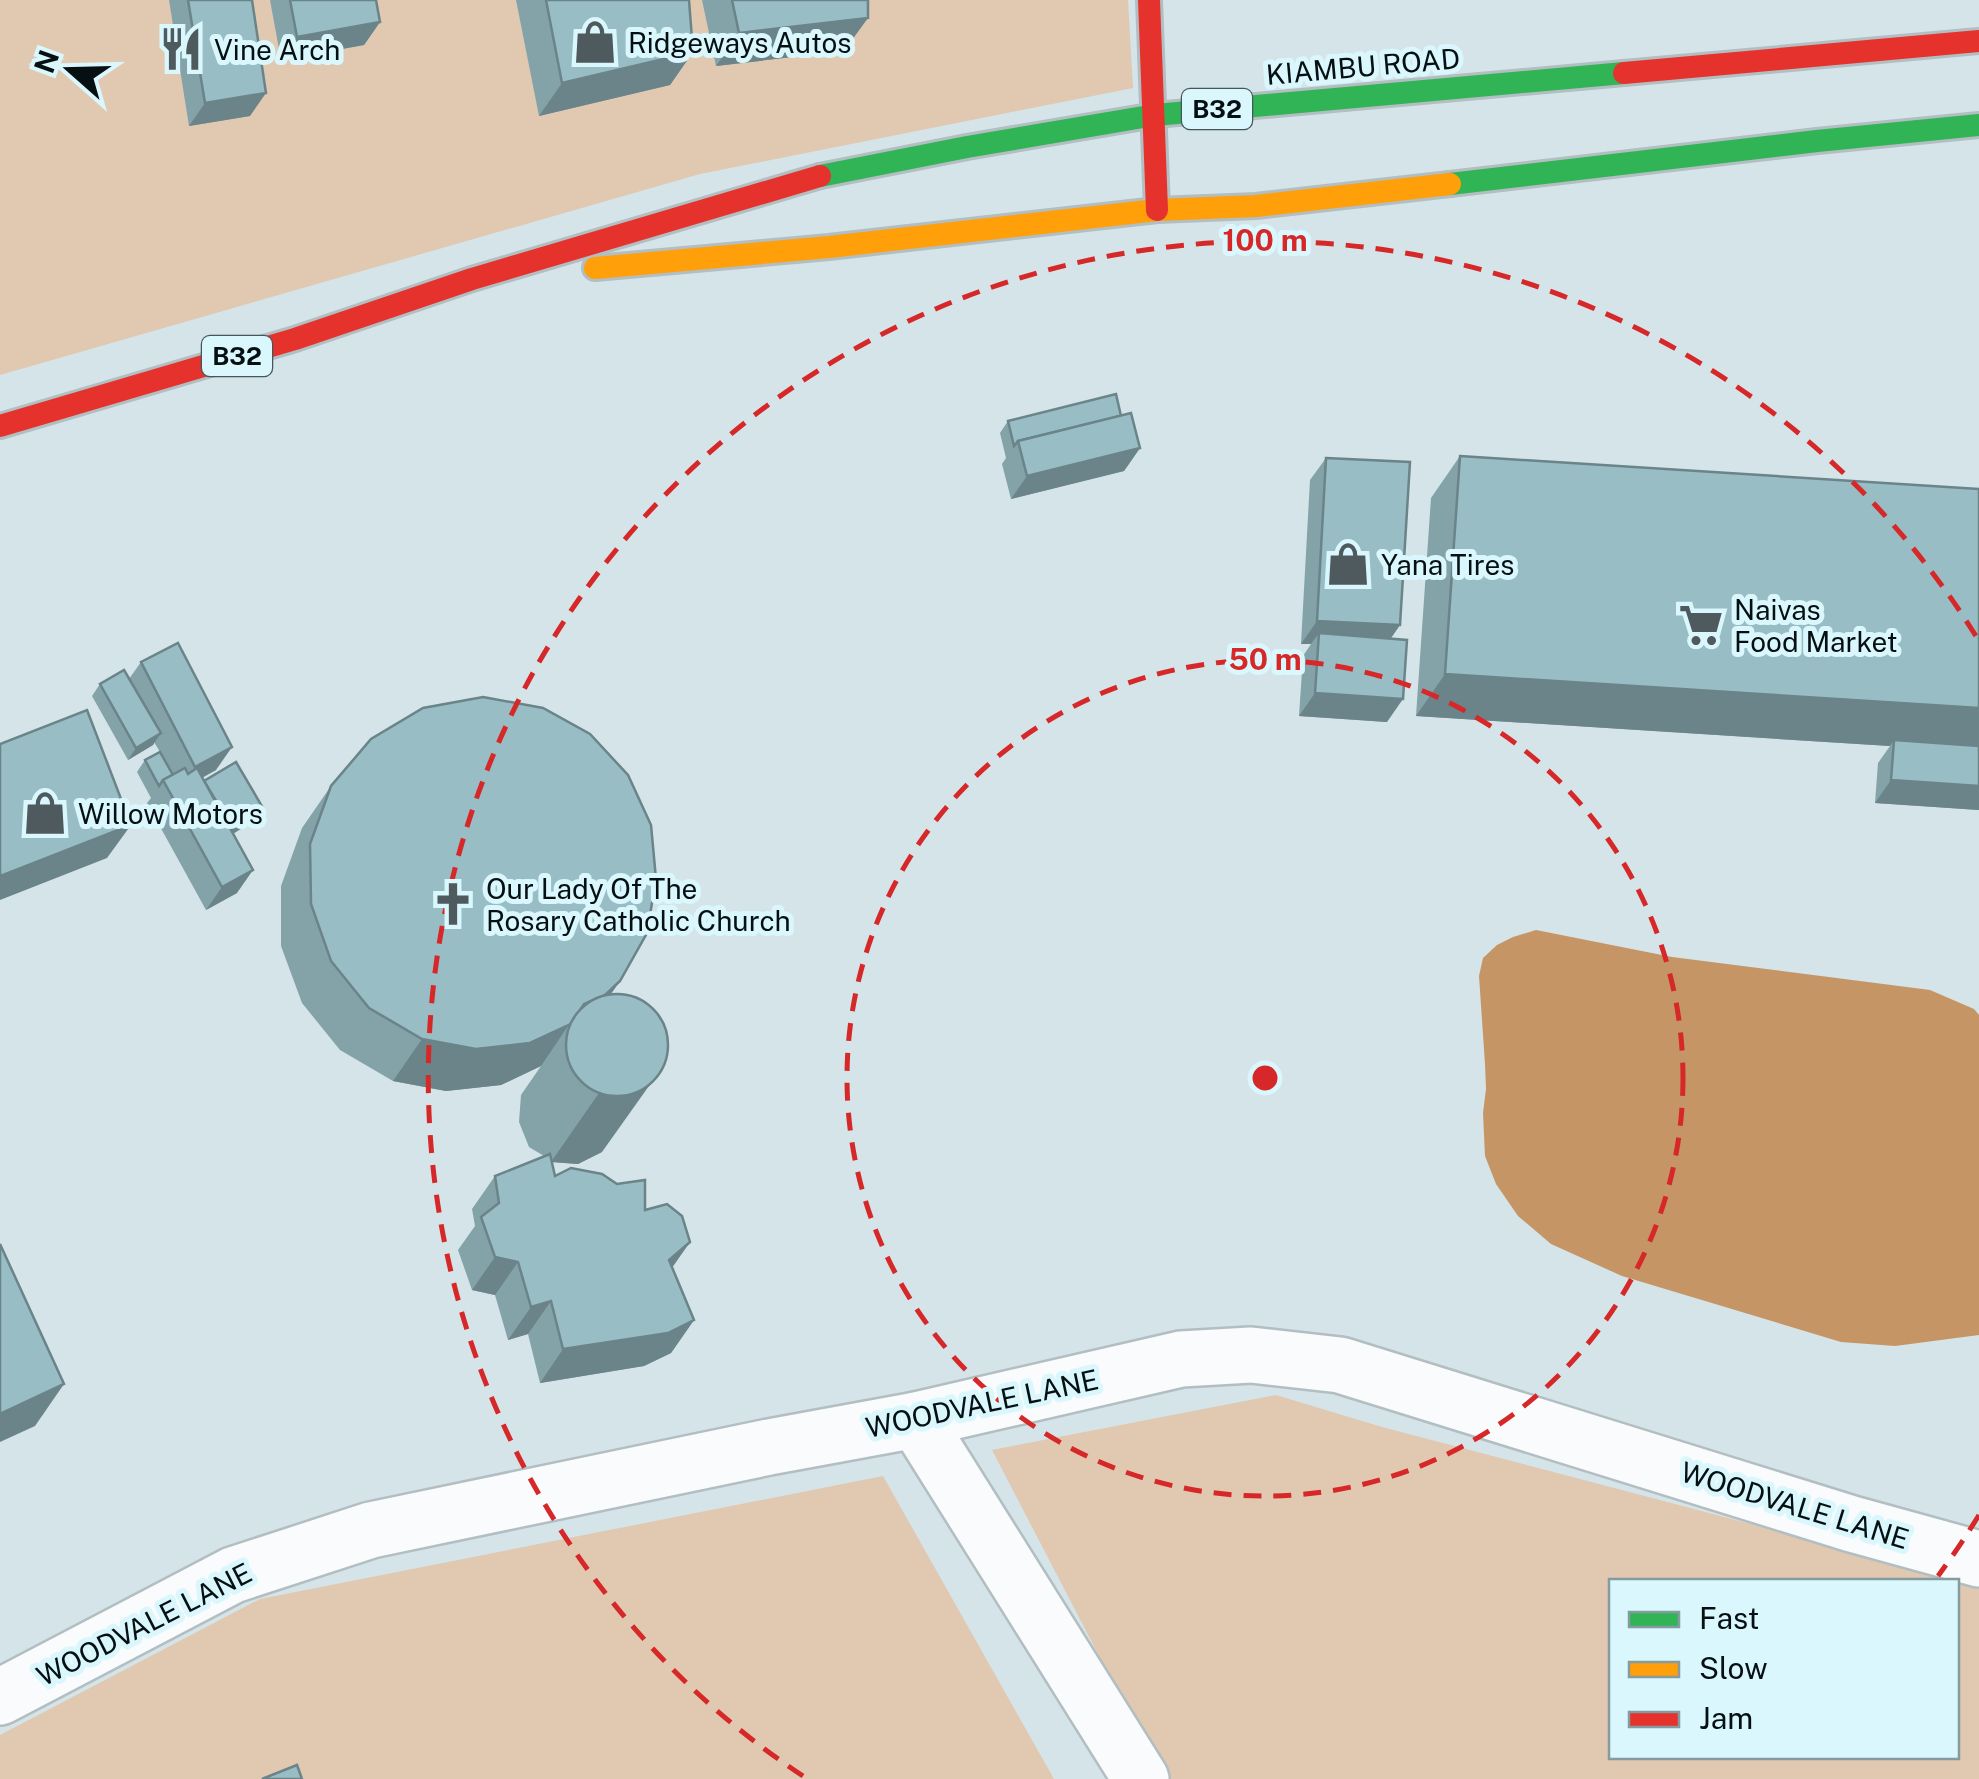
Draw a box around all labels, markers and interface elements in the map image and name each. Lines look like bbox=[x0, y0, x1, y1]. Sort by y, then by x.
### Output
shop icon: Ridgeways Autos bbox=[571, 18, 619, 66]
north arrow bbox=[20, 20, 120, 120]
restaurant icon: Vine Arch bbox=[157, 25, 205, 73]
place label: Ridgeways Autos bbox=[628, 26, 851, 59]
place label: Vine Arch bbox=[214, 33, 340, 66]
street label: KIAMBU ROAD bbox=[1265, 41, 1461, 91]
text: N bbox=[27, 45, 65, 77]
road number: B32 bbox=[1182, 89, 1252, 129]
text: 100 m bbox=[1222, 222, 1308, 258]
road number: B32 bbox=[202, 336, 272, 376]
shop icon: Yana Tires bbox=[1324, 540, 1372, 588]
place label: Yana Tires bbox=[1381, 548, 1514, 581]
place label: Naivas Food Market bbox=[1734, 593, 1898, 658]
supermarket icon: Naivas Food Market bbox=[1677, 601, 1725, 649]
text: 50 m bbox=[1228, 641, 1302, 677]
shop icon: Willow Motors bbox=[21, 789, 69, 837]
place label: Willow Motors bbox=[78, 797, 263, 830]
place label: Our Lady Of The Rosary Catholic Church bbox=[486, 872, 791, 937]
church icon: Our Lady Of The Rosary Catholic Church bbox=[429, 880, 477, 928]
centre of rings bbox=[1247, 1060, 1283, 1096]
street label: WOODVALE LANE bbox=[863, 1362, 1101, 1444]
street label: WOODVALE LANE bbox=[1677, 1455, 1913, 1555]
street label: WOODVALE LANE bbox=[31, 1556, 257, 1692]
legend bbox=[1609, 1579, 1959, 1759]
text: Fast bbox=[1699, 1600, 1759, 1636]
text: Slow bbox=[1699, 1650, 1768, 1686]
text: Jam bbox=[1699, 1700, 1753, 1736]

